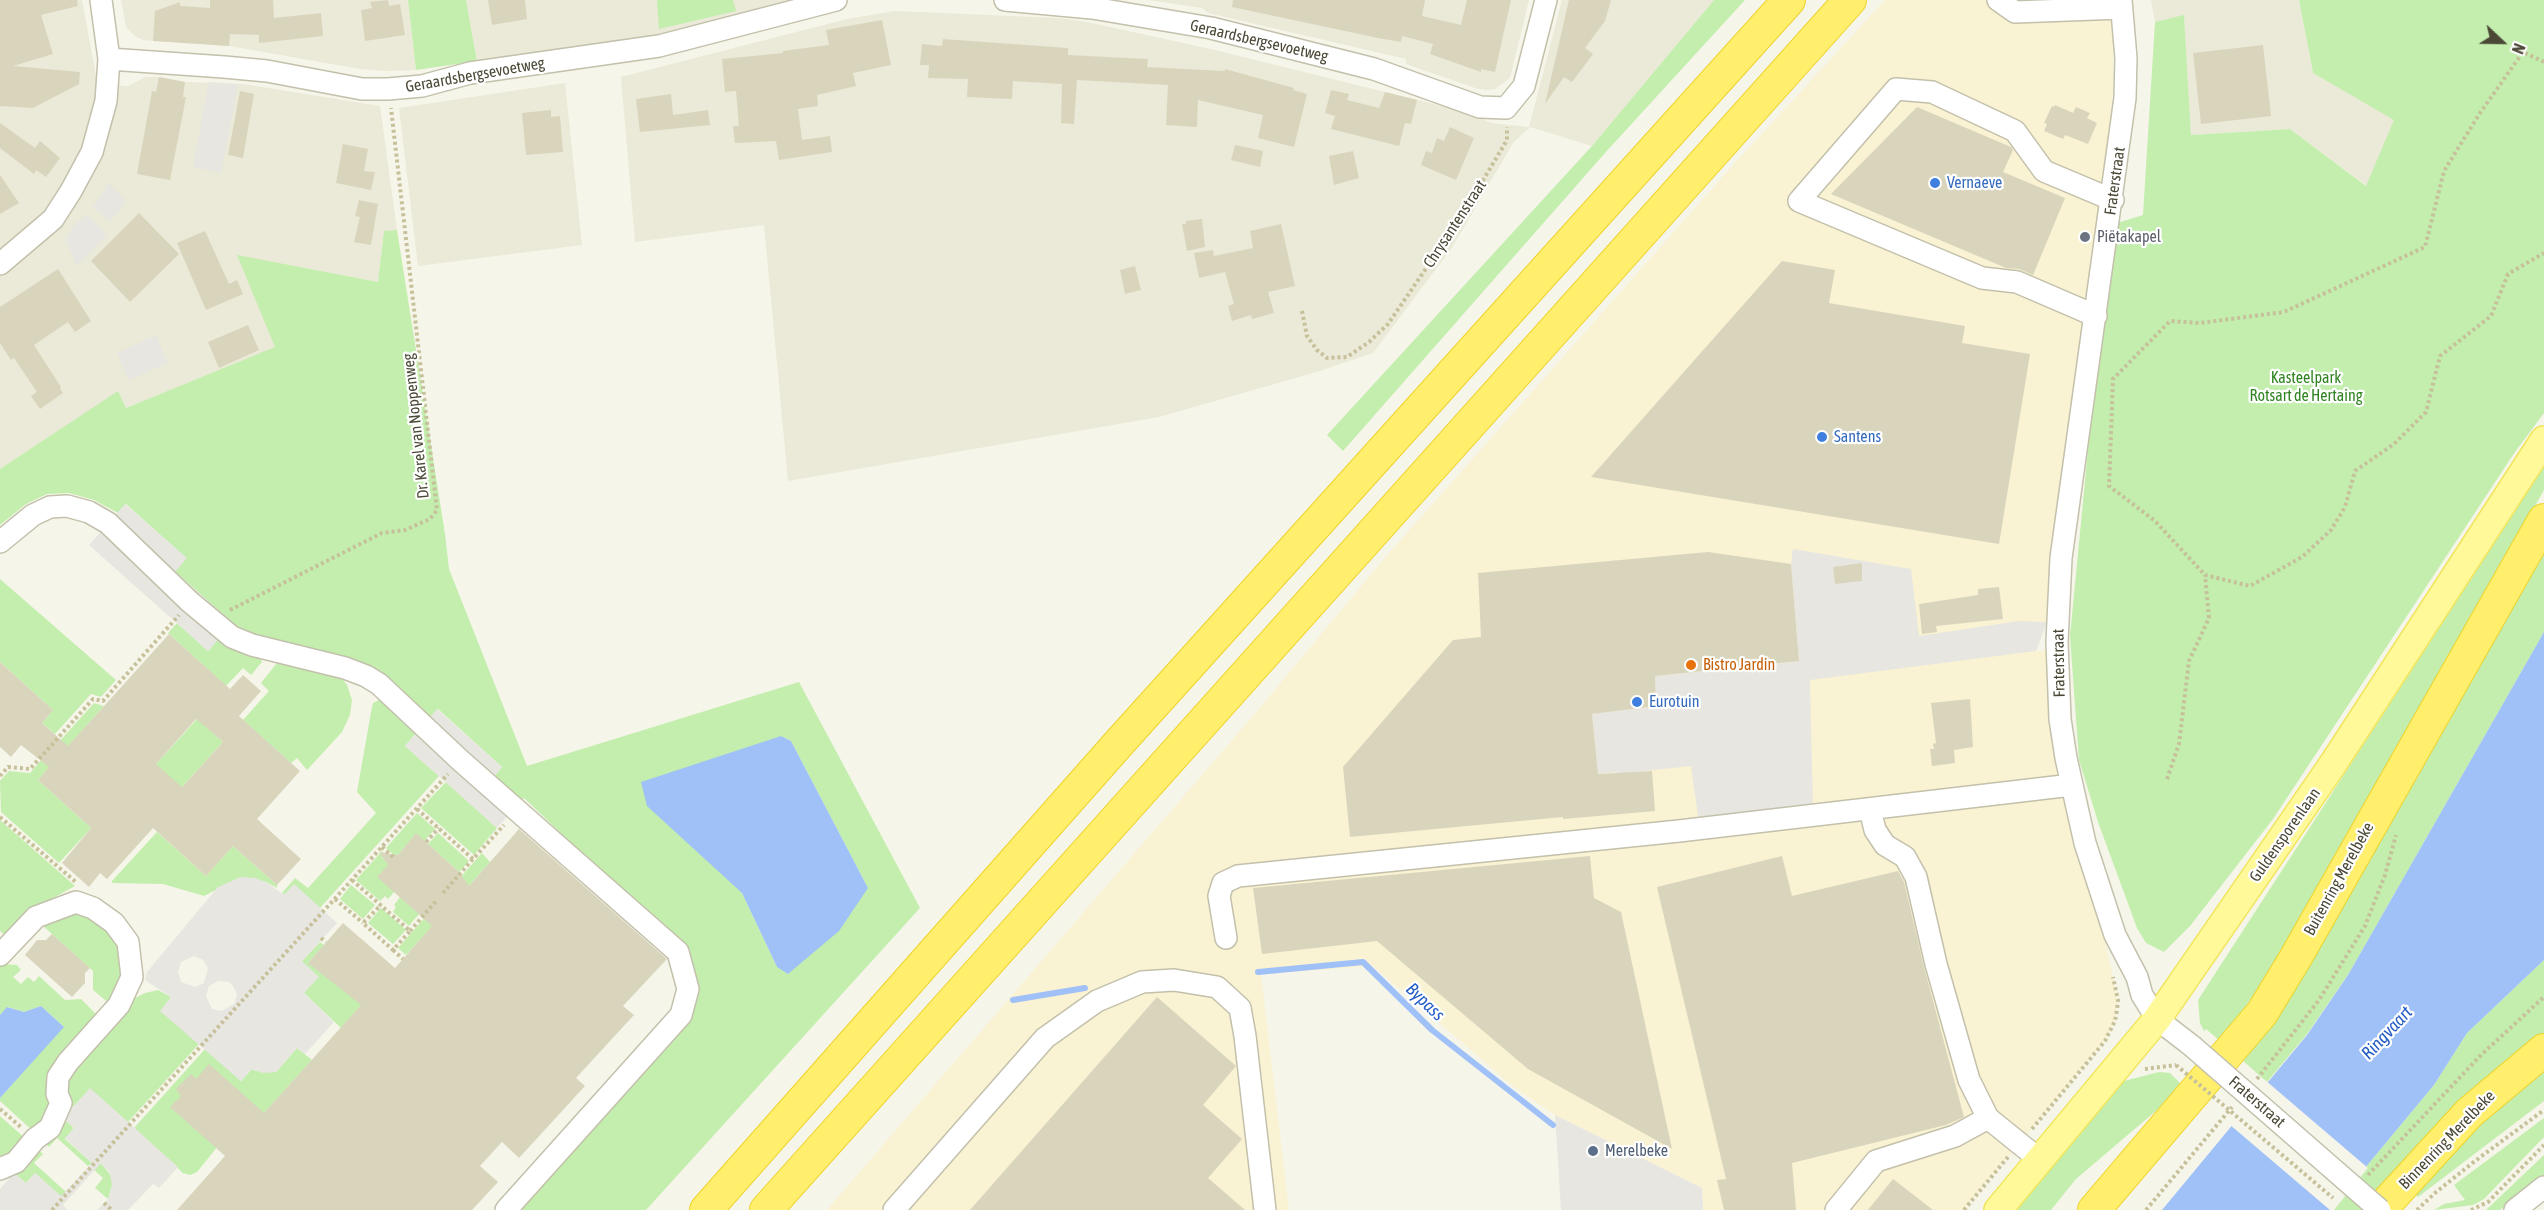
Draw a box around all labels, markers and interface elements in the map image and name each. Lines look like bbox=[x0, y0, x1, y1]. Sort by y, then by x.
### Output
north arrow bbox=[2472, 12, 2532, 72]
street label: Geraardsbergsevoetweg bbox=[1188, 16, 1330, 66]
text: N bbox=[2509, 41, 2529, 56]
street label: Geraardsbergsevoetweg bbox=[404, 53, 546, 97]
street label: Fraterstraat bbox=[2101, 146, 2129, 216]
place label: Vernaeve bbox=[1947, 173, 2002, 193]
marker: Vernaeve bbox=[1928, 176, 1942, 190]
street label: Chrysantenstraat bbox=[1420, 177, 1490, 271]
place label: Piëtakapel bbox=[2097, 227, 2161, 247]
marker: Piëtakapel bbox=[2078, 230, 2092, 244]
street label: Dr. Karel van Noppenweg bbox=[399, 352, 433, 500]
park label: Kasteelpark Rotsart de Hertaing bbox=[2249, 368, 2363, 406]
place label: Santens bbox=[1834, 427, 1881, 447]
marker: Santens bbox=[1815, 430, 1829, 444]
street label: Fraterstraat bbox=[2049, 629, 2069, 697]
place label: Bistro Jardin bbox=[1703, 655, 1775, 675]
marker: Bistro Jardin bbox=[1684, 658, 1698, 672]
place label: Eurotuin bbox=[1649, 692, 1700, 712]
marker: Eurotuin bbox=[1630, 695, 1644, 709]
street label: Guldensporenlaan bbox=[2246, 784, 2324, 886]
street label: Buitenring Merelbeke bbox=[2300, 819, 2378, 939]
water label: Bypass bbox=[1401, 978, 1449, 1026]
water label: Ringvaart bbox=[2357, 1002, 2417, 1064]
street label: Fraterstraat bbox=[2225, 1072, 2289, 1132]
street label: Binnenring Merelbeke bbox=[2395, 1087, 2499, 1193]
place label: Merelbeke bbox=[1605, 1141, 1668, 1161]
marker: Merelbeke bbox=[1586, 1144, 1600, 1158]

